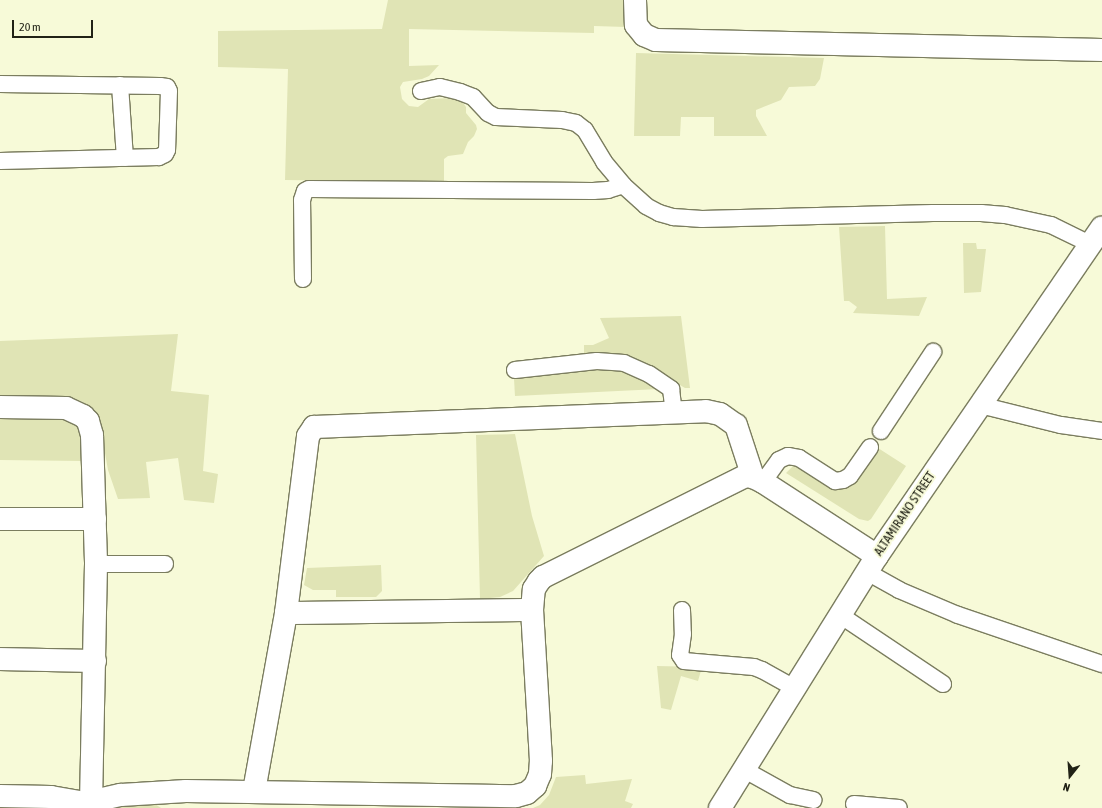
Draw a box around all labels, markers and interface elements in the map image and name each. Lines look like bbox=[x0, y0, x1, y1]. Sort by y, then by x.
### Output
scale bar bbox=[14, 12, 95, 38]
text: 20 m bbox=[19, 20, 41, 34]
street label: ALTAMIRANO STREET bbox=[871, 469, 939, 559]
north arrow bbox=[1050, 756, 1090, 796]
text: N bbox=[1062, 781, 1071, 794]

